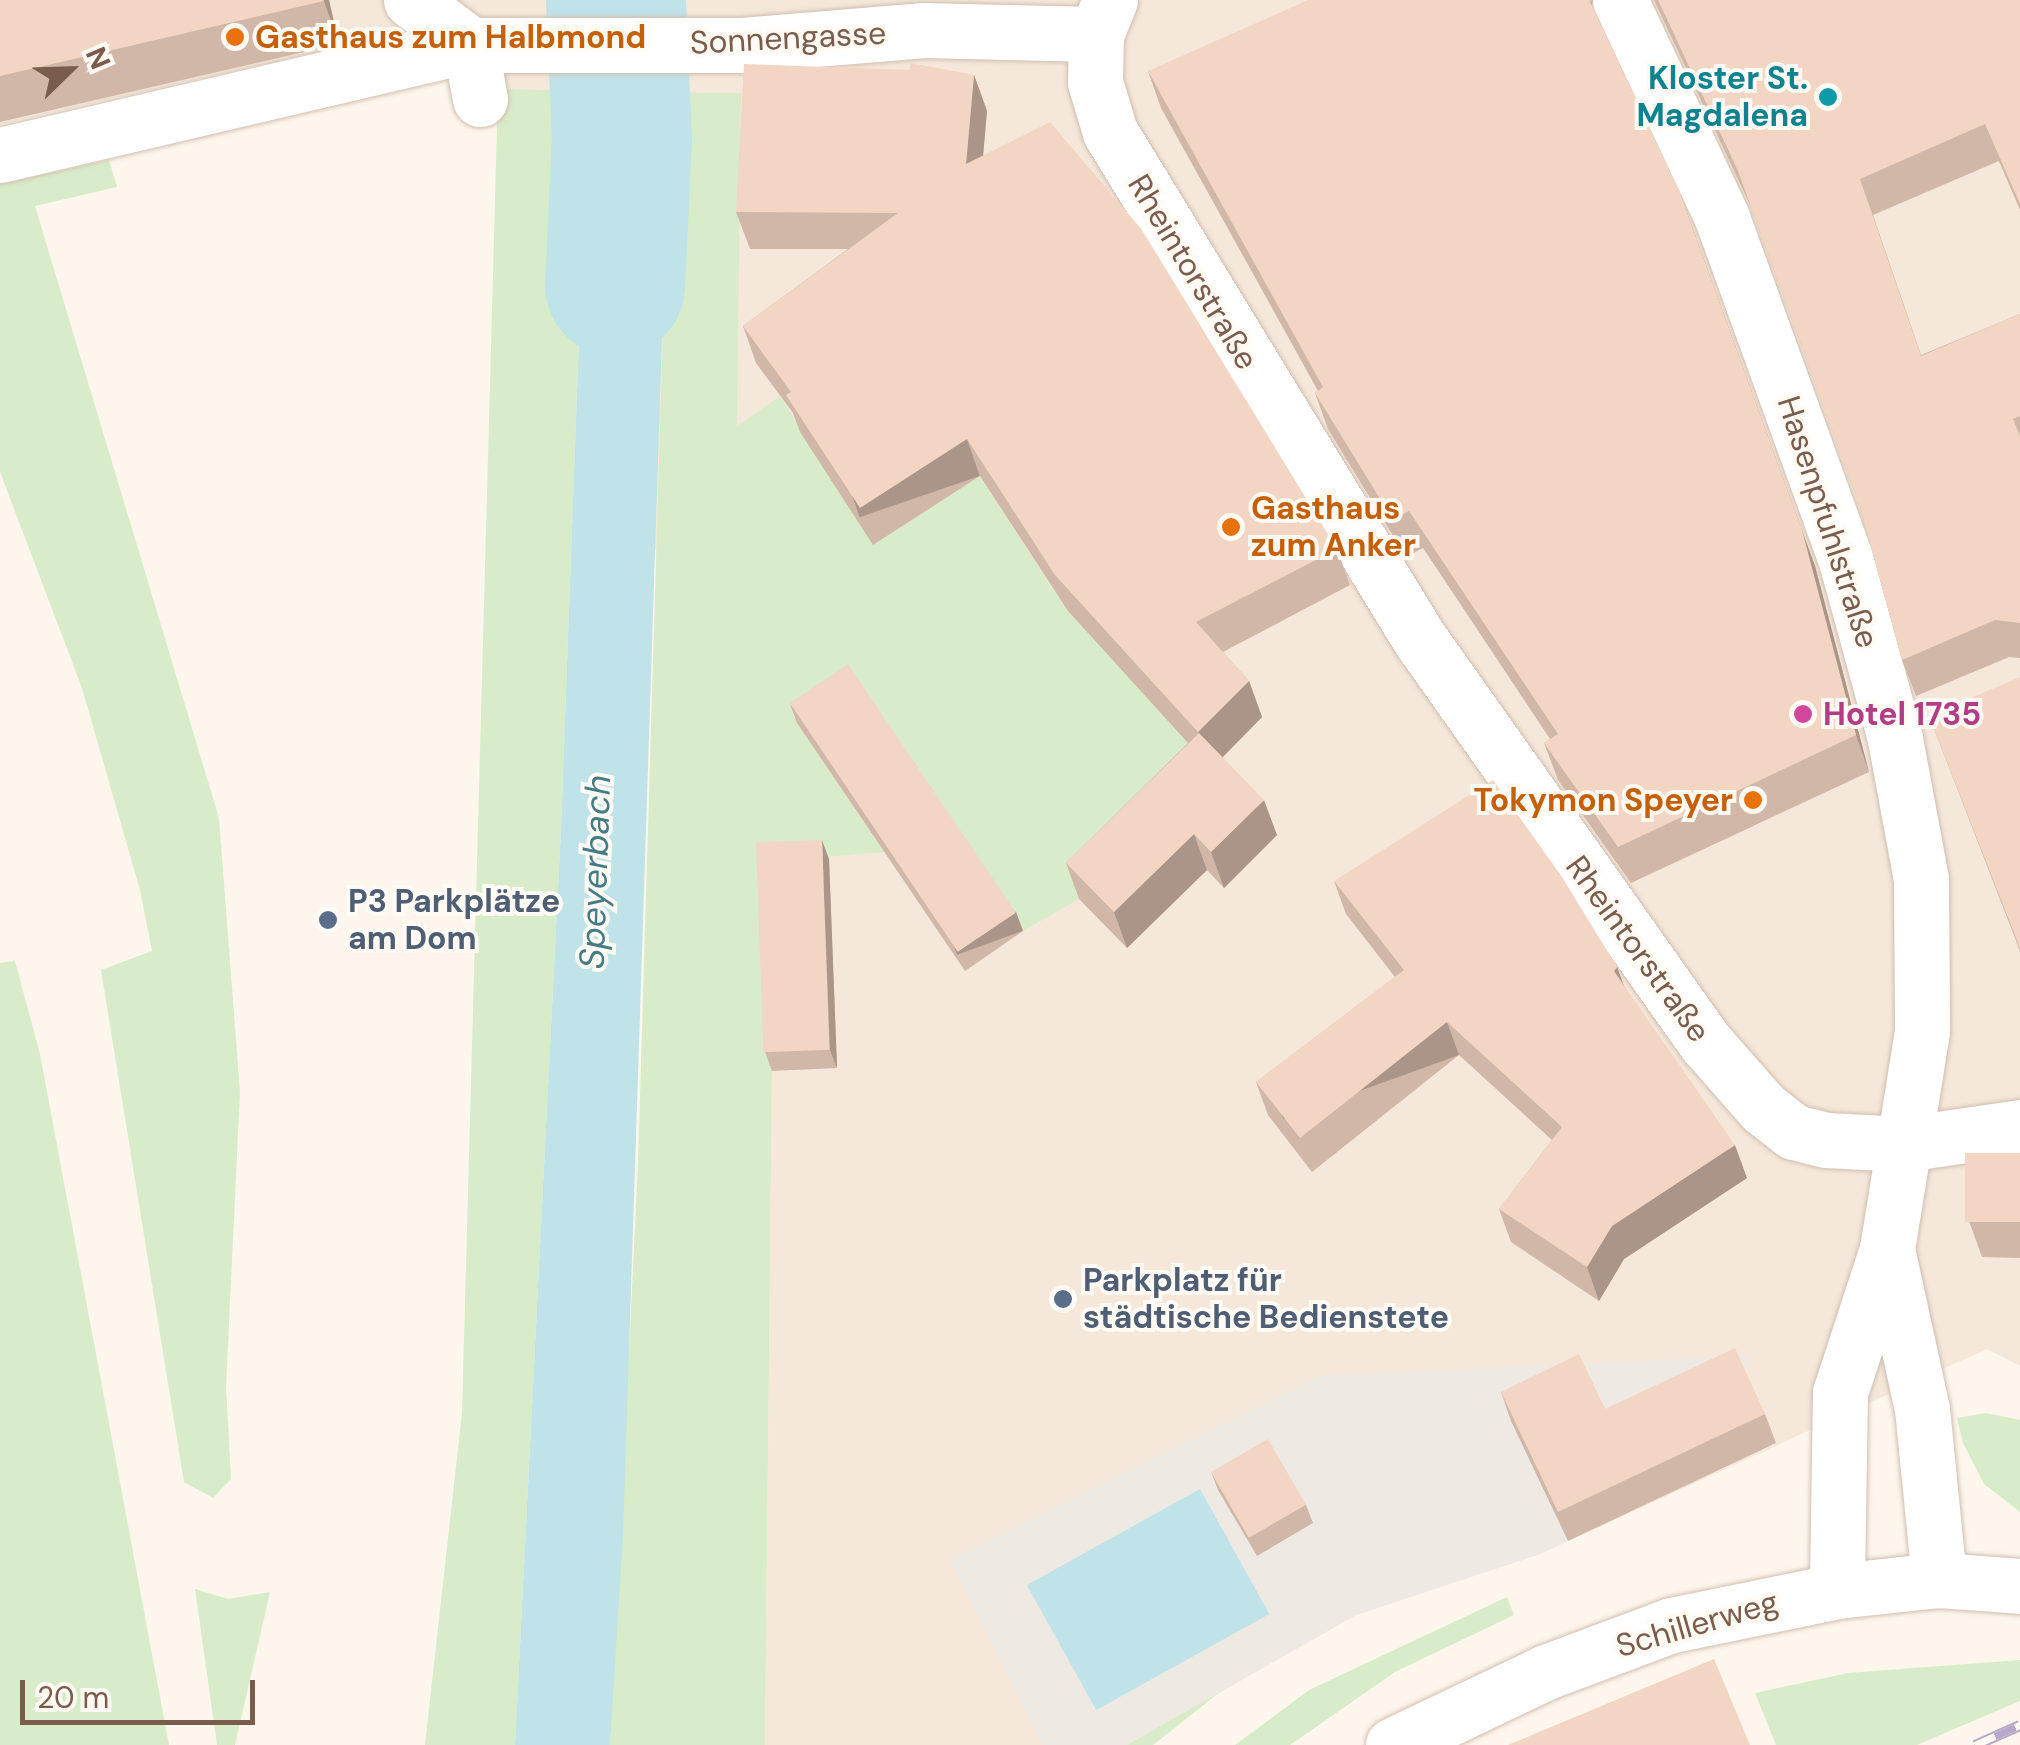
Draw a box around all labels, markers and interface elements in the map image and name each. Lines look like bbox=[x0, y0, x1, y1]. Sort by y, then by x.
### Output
street label: Sonnengasse bbox=[689, 14, 887, 62]
place label: Gasthaus zum Halbmond bbox=[255, 18, 646, 56]
north arrow bbox=[20, 20, 120, 120]
marker: Gasthaus zum Halbmond bbox=[224, 26, 246, 48]
text: N bbox=[77, 41, 119, 75]
place label: Kloster St. Magdalena bbox=[1636, 60, 1808, 135]
marker: Kloster St. Magdalena bbox=[1817, 86, 1839, 108]
street label: Rheintorstraße bbox=[1120, 168, 1266, 376]
street label: Hasenpfuhlstraße bbox=[1769, 391, 1887, 653]
place label: Gasthaus zum Anker bbox=[1251, 490, 1416, 565]
marker: Gasthaus zum Anker bbox=[1220, 516, 1242, 538]
place label: Hotel 1735 bbox=[1823, 695, 1981, 733]
marker: Hotel 1735 bbox=[1792, 703, 1814, 725]
water label: Speyerbach bbox=[571, 774, 619, 970]
place label: Tokymon Speyer bbox=[1473, 781, 1733, 819]
marker: Tokymon Speyer bbox=[1742, 789, 1764, 811]
street label: Rheintorstraße bbox=[1558, 848, 1718, 1050]
place label: P3 Parkplätze am Dom bbox=[348, 883, 560, 958]
marker: P3 Parkplätze am Dom bbox=[317, 909, 339, 931]
place label: Parkplatz für städtische Bedienstete bbox=[1083, 1262, 1449, 1337]
marker: Parkplatz für städtische Bedienstete bbox=[1052, 1288, 1074, 1310]
street label: Schillerweg bbox=[1611, 1583, 1783, 1665]
scale bar bbox=[25, 1660, 260, 1722]
text: 20 m bbox=[37, 1678, 109, 1717]

